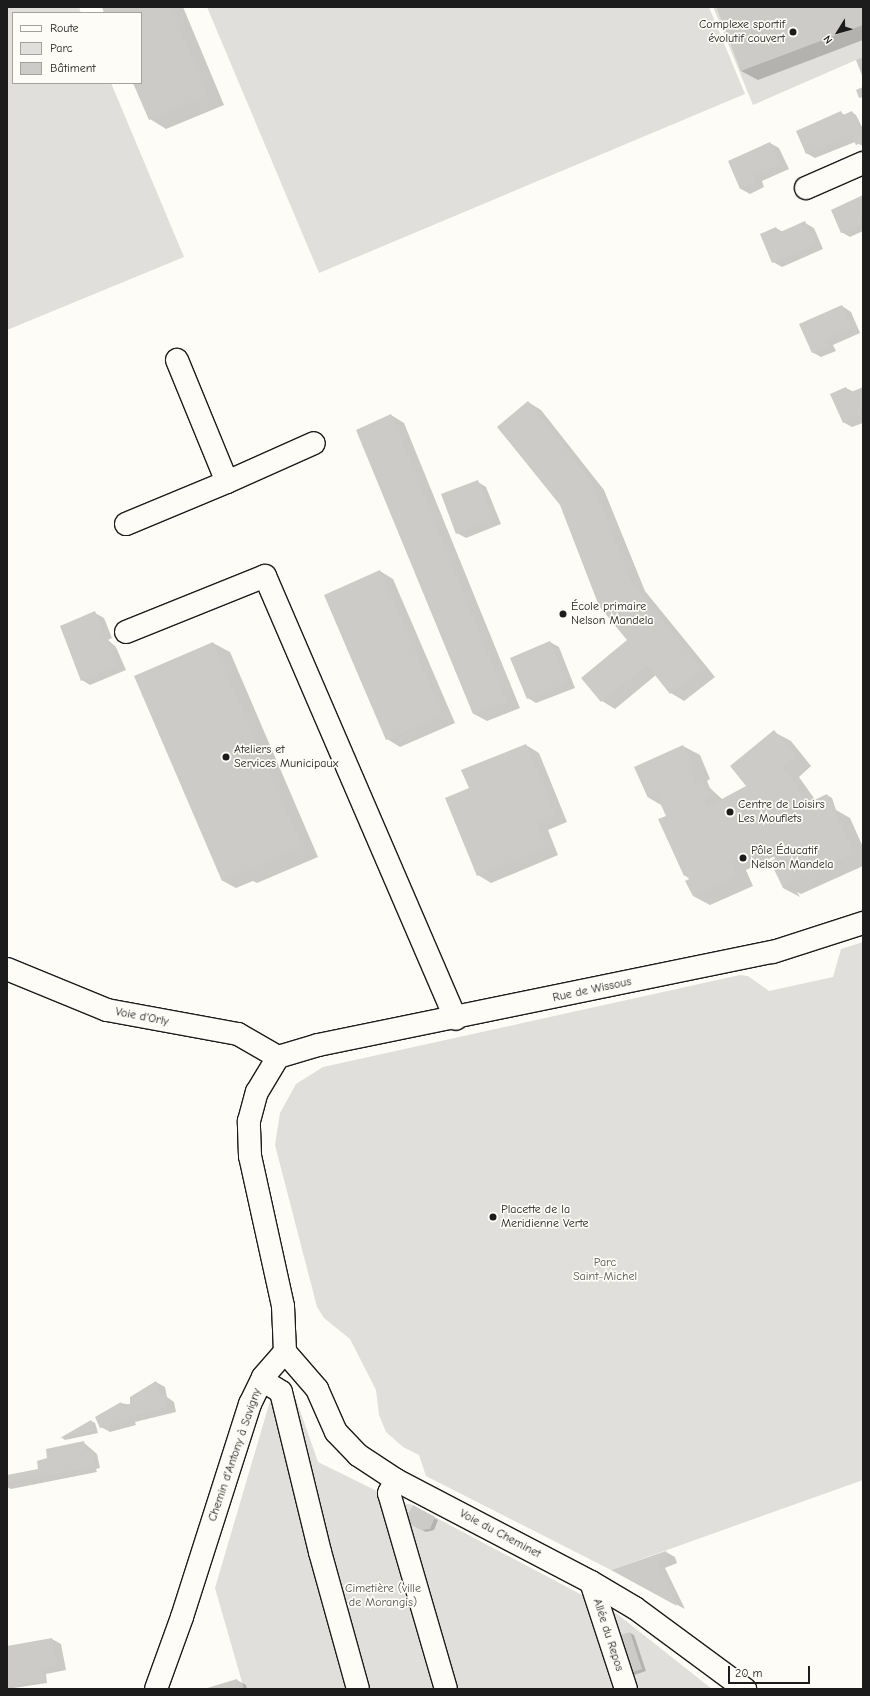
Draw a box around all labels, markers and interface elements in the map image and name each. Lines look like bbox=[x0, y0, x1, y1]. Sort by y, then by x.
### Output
legend bbox=[12, 12, 142, 84]
north arrow bbox=[818, 12, 858, 52]
place label: Complexe sportif évolutif couvert bbox=[699, 18, 785, 46]
text: Route bbox=[50, 21, 79, 35]
marker: Complexe sportif évolutif couvert bbox=[788, 27, 798, 37]
text: N bbox=[821, 33, 835, 46]
text: Parc bbox=[50, 41, 73, 55]
text: Bâtiment bbox=[50, 61, 96, 75]
place label: École primaire Nelson Mandela bbox=[571, 600, 654, 628]
marker: École primaire Nelson Mandela bbox=[558, 609, 568, 619]
place label: Ateliers et Services Municipaux bbox=[234, 743, 338, 771]
marker: Ateliers et Services Municipaux bbox=[221, 752, 231, 762]
place label: Centre de Loisirs Les Mouflets bbox=[738, 798, 825, 826]
marker: Centre de Loisirs Les Mouflets bbox=[725, 807, 735, 817]
place label: Pôle Éducatif Nelson Mandela bbox=[751, 844, 834, 872]
marker: Pôle Éducatif Nelson Mandela bbox=[738, 853, 748, 863]
street label: Rue de Wissous bbox=[551, 975, 633, 1005]
street label: Voie d'Orly bbox=[114, 1005, 170, 1029]
place label: Placette de la Meridienne Verte bbox=[501, 1203, 589, 1231]
marker: Placette de la Meridienne Verte bbox=[488, 1212, 498, 1222]
park label: Parc Saint-Michel bbox=[573, 1256, 637, 1284]
street label: Chemin d'Antony à Savigny bbox=[205, 1386, 265, 1524]
street label: Voie du Cheminet bbox=[457, 1507, 543, 1561]
park label: Cimetière (ville de Morangis) bbox=[345, 1582, 421, 1610]
street label: Allée du Repos bbox=[590, 1597, 626, 1673]
scale bar bbox=[730, 1658, 812, 1684]
text: 20 m bbox=[735, 1666, 763, 1680]

